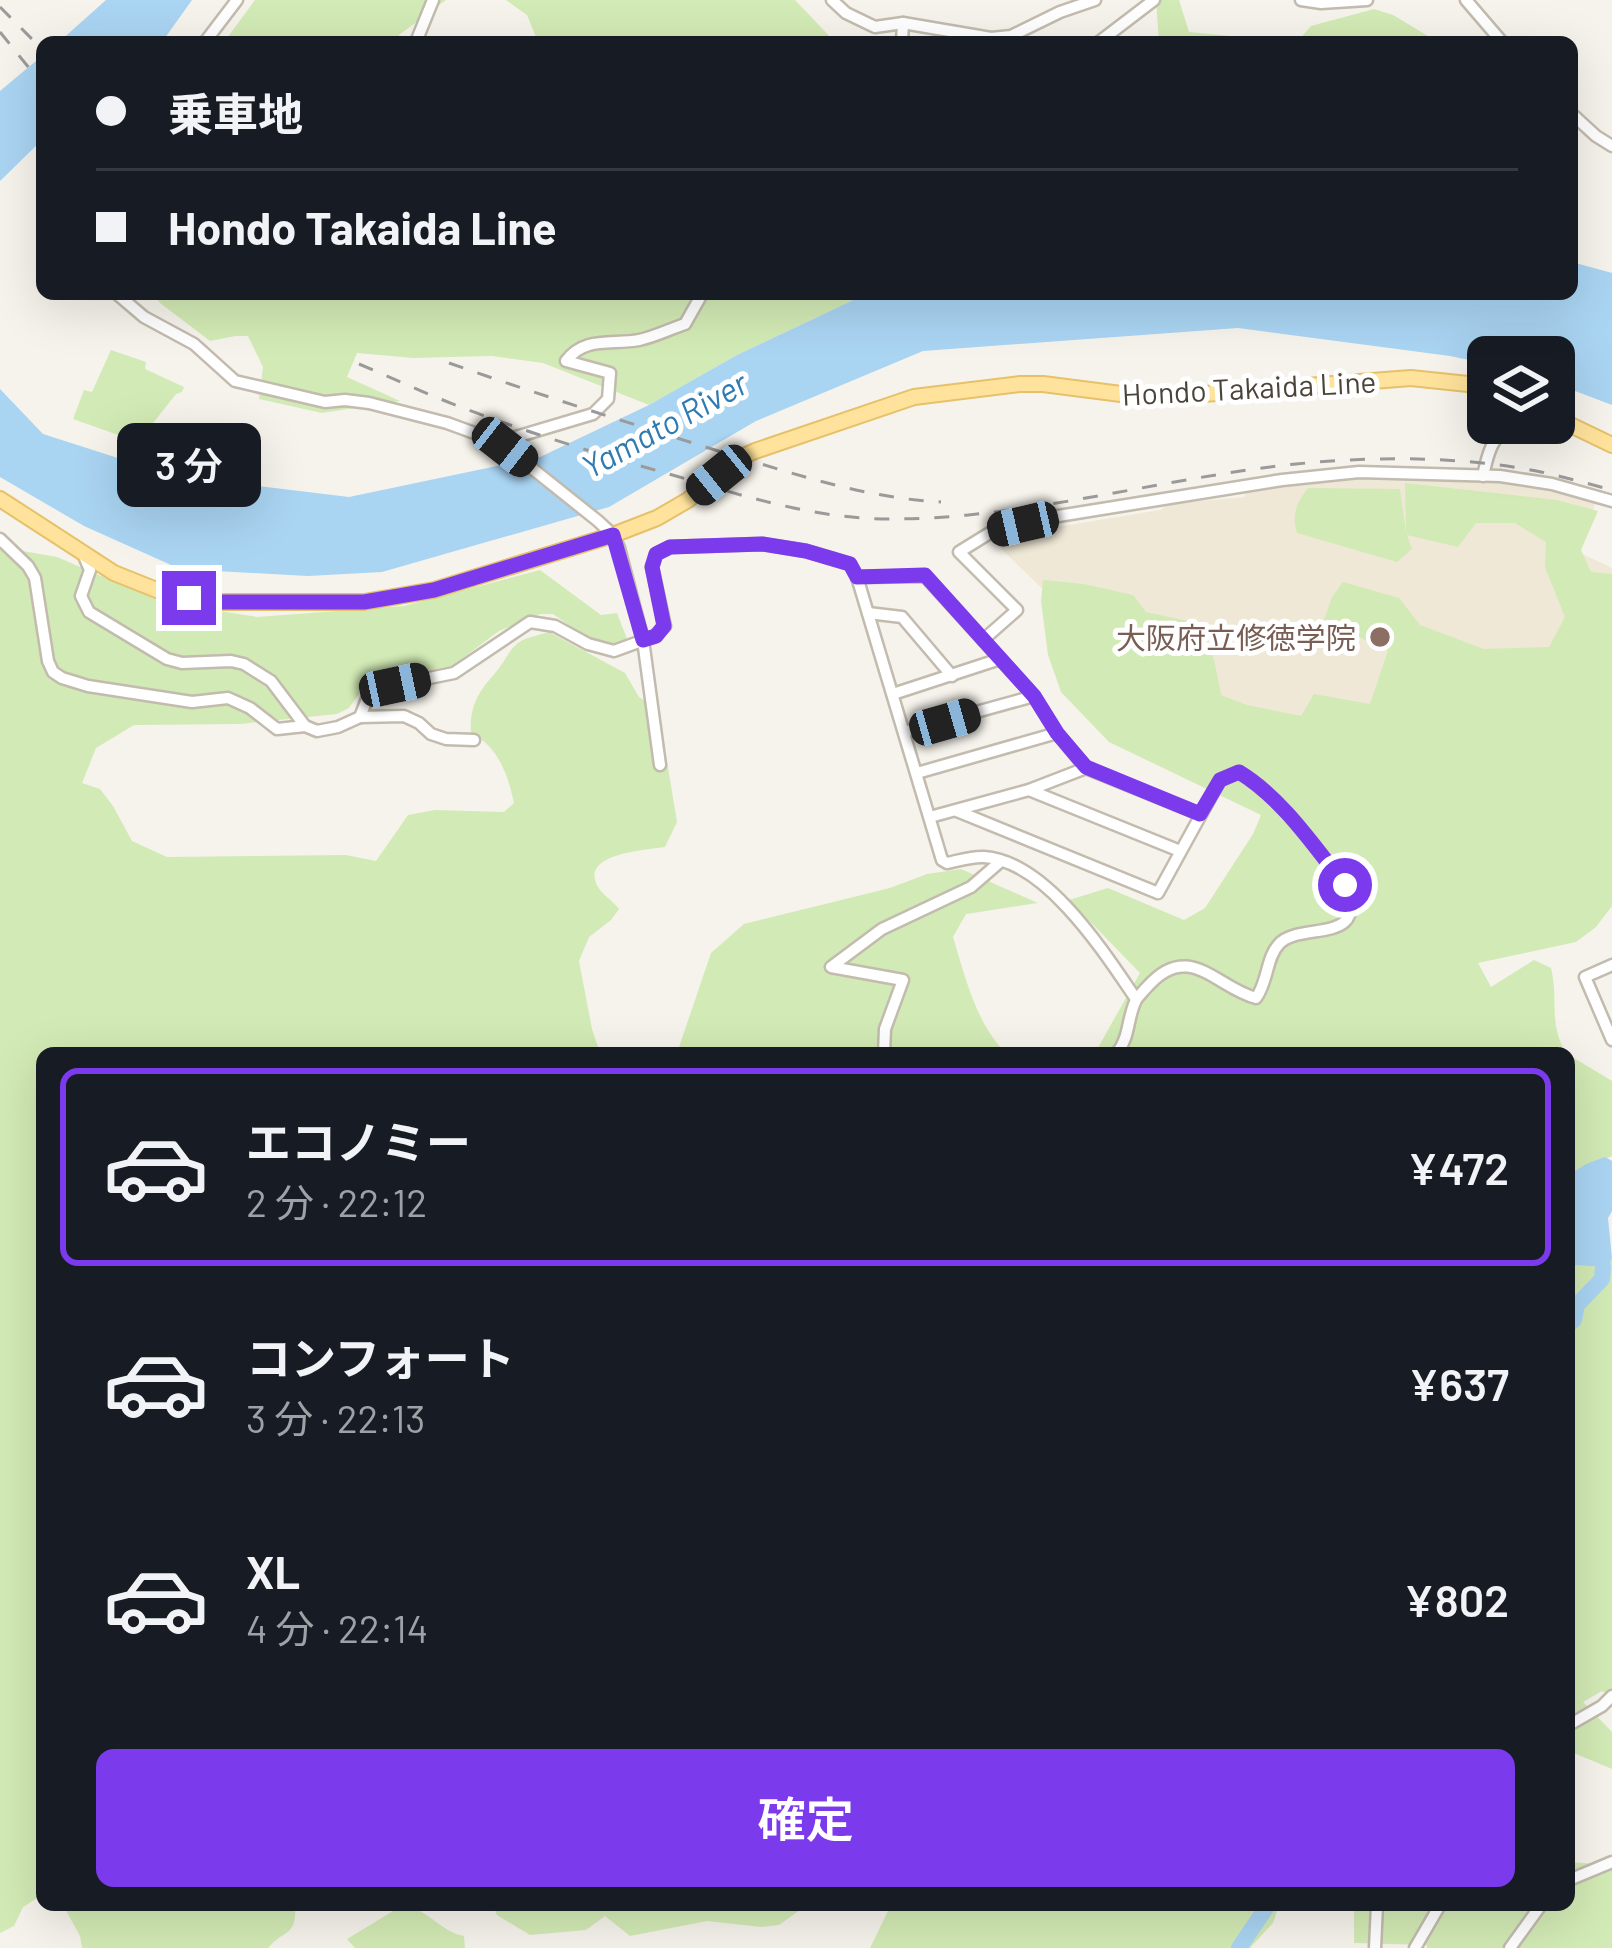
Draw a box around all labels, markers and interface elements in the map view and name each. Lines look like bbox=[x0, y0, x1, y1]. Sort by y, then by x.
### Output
text: 乗車地 bbox=[168, 86, 303, 140]
text: Hondo Takaida Line bbox=[168, 200, 557, 254]
map controls bbox=[1467, 336, 1575, 444]
button: layers bbox=[1467, 336, 1575, 444]
water label: Yamato River bbox=[574, 361, 755, 486]
street label: Hondo Takaida Line bbox=[1121, 362, 1377, 412]
car bbox=[466, 411, 544, 483]
callout: 3 分 bbox=[117, 424, 261, 508]
car bbox=[680, 438, 758, 512]
text: 3 分 bbox=[155, 441, 223, 488]
car bbox=[984, 498, 1062, 550]
route end bbox=[162, 571, 216, 625]
place label: 大阪府立修徳学院 bbox=[1116, 619, 1356, 655]
marker: 大阪府立修徳学院 bbox=[1367, 624, 1393, 650]
car bbox=[356, 660, 434, 710]
car bbox=[905, 695, 985, 749]
route start bbox=[1318, 858, 1372, 912]
icon: car bbox=[102, 1113, 210, 1221]
text: エコノミー bbox=[246, 1114, 471, 1168]
text: ¥472 bbox=[1408, 1140, 1509, 1194]
text: 2 分 · 22:12 bbox=[246, 1178, 427, 1225]
icon: car bbox=[102, 1329, 210, 1437]
text: コンフォート bbox=[246, 1330, 515, 1384]
text: ¥637 bbox=[1408, 1356, 1509, 1410]
text: 3 分 · 22:13 bbox=[246, 1394, 425, 1441]
text: XL bbox=[246, 1544, 300, 1598]
icon: car bbox=[102, 1545, 210, 1653]
text: ¥802 bbox=[1404, 1572, 1509, 1626]
text: 4 分 · 22:14 bbox=[246, 1604, 428, 1651]
button: 確定 bbox=[96, 1749, 1515, 1887]

